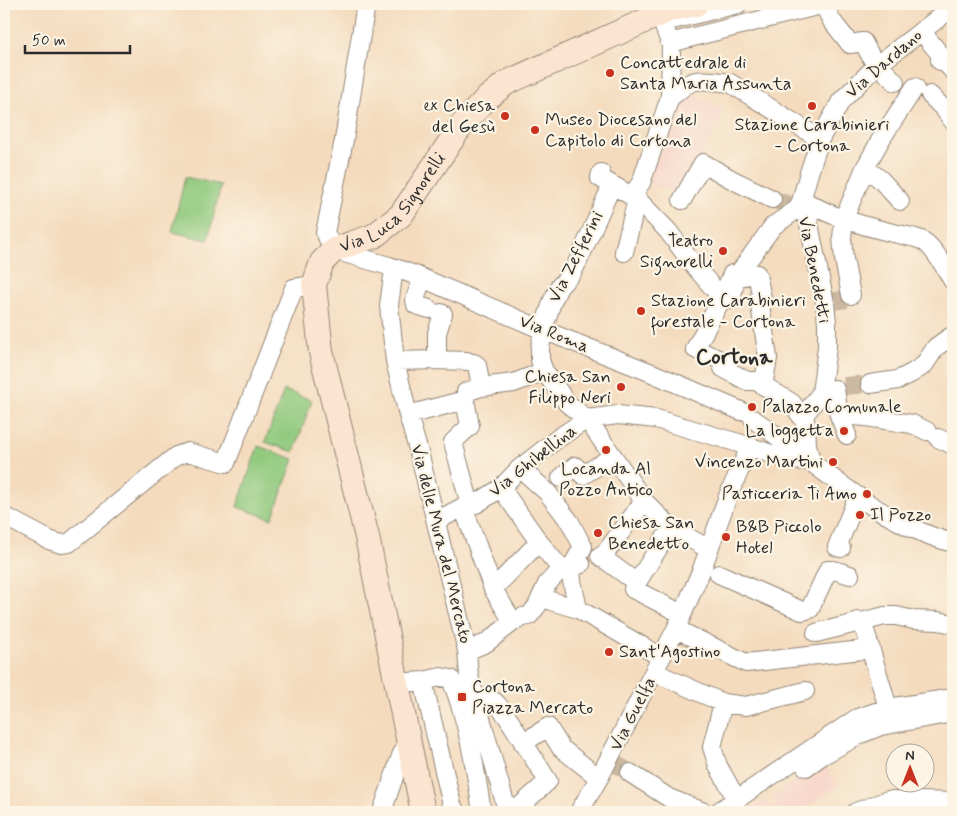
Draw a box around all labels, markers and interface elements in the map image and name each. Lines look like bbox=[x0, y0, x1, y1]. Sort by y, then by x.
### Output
scale bar bbox=[25, 22, 130, 54]
street label: Via Dardano bbox=[840, 24, 928, 104]
text: 50 m bbox=[32, 31, 66, 51]
place label: Concattedrale di Santa Maria Assunta bbox=[620, 51, 792, 96]
marker: Concattedrale di Santa Maria Assunta bbox=[604, 67, 616, 79]
place label: ex Chiesa del Gesù bbox=[423, 94, 495, 139]
marker: Stazione Carabinieri - Cortona bbox=[806, 100, 818, 112]
place label: Museo Diocesano del Capitolo di Cortona bbox=[545, 108, 697, 153]
marker: ex Chiesa del Gesù bbox=[499, 110, 511, 122]
place label: Stazione Carabinieri - Cortona bbox=[735, 113, 889, 158]
marker: Museo Diocesano del Capitolo di Cortona bbox=[529, 124, 541, 136]
street label: Via Luca Signorelli bbox=[336, 148, 452, 259]
street label: Via Zefferini bbox=[543, 207, 609, 307]
street label: Via Benedetti bbox=[792, 215, 836, 325]
place label: Teatro Signorelli bbox=[640, 229, 713, 276]
marker: Teatro Signorelli bbox=[717, 245, 729, 257]
place label: Stazione Carabinieri forestale - Cortona bbox=[651, 289, 806, 336]
marker: Stazione Carabinieri forestale - Cortona bbox=[635, 305, 647, 317]
street label: Via Roma bbox=[516, 309, 592, 359]
district label: Cortona bbox=[696, 344, 773, 372]
place label: Chiesa San Filippo Neri bbox=[525, 365, 611, 410]
marker: Chiesa San Filippo Neri bbox=[615, 381, 627, 393]
place label: Palazzo Comunale bbox=[762, 395, 902, 419]
marker: Palazzo Comunale bbox=[746, 401, 758, 413]
street label: Via Ghibellina bbox=[484, 419, 582, 503]
place label: La loggetta bbox=[745, 419, 834, 444]
marker: La loggetta bbox=[838, 425, 850, 437]
street label: Via delle Mura del Mercato bbox=[405, 442, 477, 646]
marker: Locanda Al Pozzo Antico bbox=[600, 444, 612, 456]
place label: Vincenzo Martini bbox=[695, 450, 823, 474]
marker: Vincenzo Martini bbox=[827, 456, 839, 468]
place label: Locanda Al Pozzo Antico bbox=[559, 457, 653, 502]
place label: Pasticceria Ti Amo bbox=[722, 482, 857, 506]
marker: Pasticceria Ti Amo bbox=[861, 488, 873, 500]
place label: Il Pozzo bbox=[870, 503, 931, 527]
marker: Il Pozzo bbox=[854, 509, 866, 521]
place label: Chiesa San Benedetto bbox=[608, 511, 695, 556]
place label: B&B Piccolo Hotel bbox=[736, 515, 822, 560]
marker: Chiesa San Benedetto bbox=[592, 527, 604, 539]
marker: B&B Piccolo Hotel bbox=[720, 531, 732, 543]
place label: Sant'Agostino bbox=[619, 640, 720, 664]
marker: Sant'Agostino bbox=[603, 646, 615, 658]
street label: Via Guelfa bbox=[604, 673, 662, 755]
place label: Cortona Piazza Mercato bbox=[472, 675, 593, 720]
marker: Cortona Piazza Mercato bbox=[456, 691, 468, 703]
north arrow bbox=[884, 744, 934, 794]
text: N bbox=[905, 747, 915, 765]

